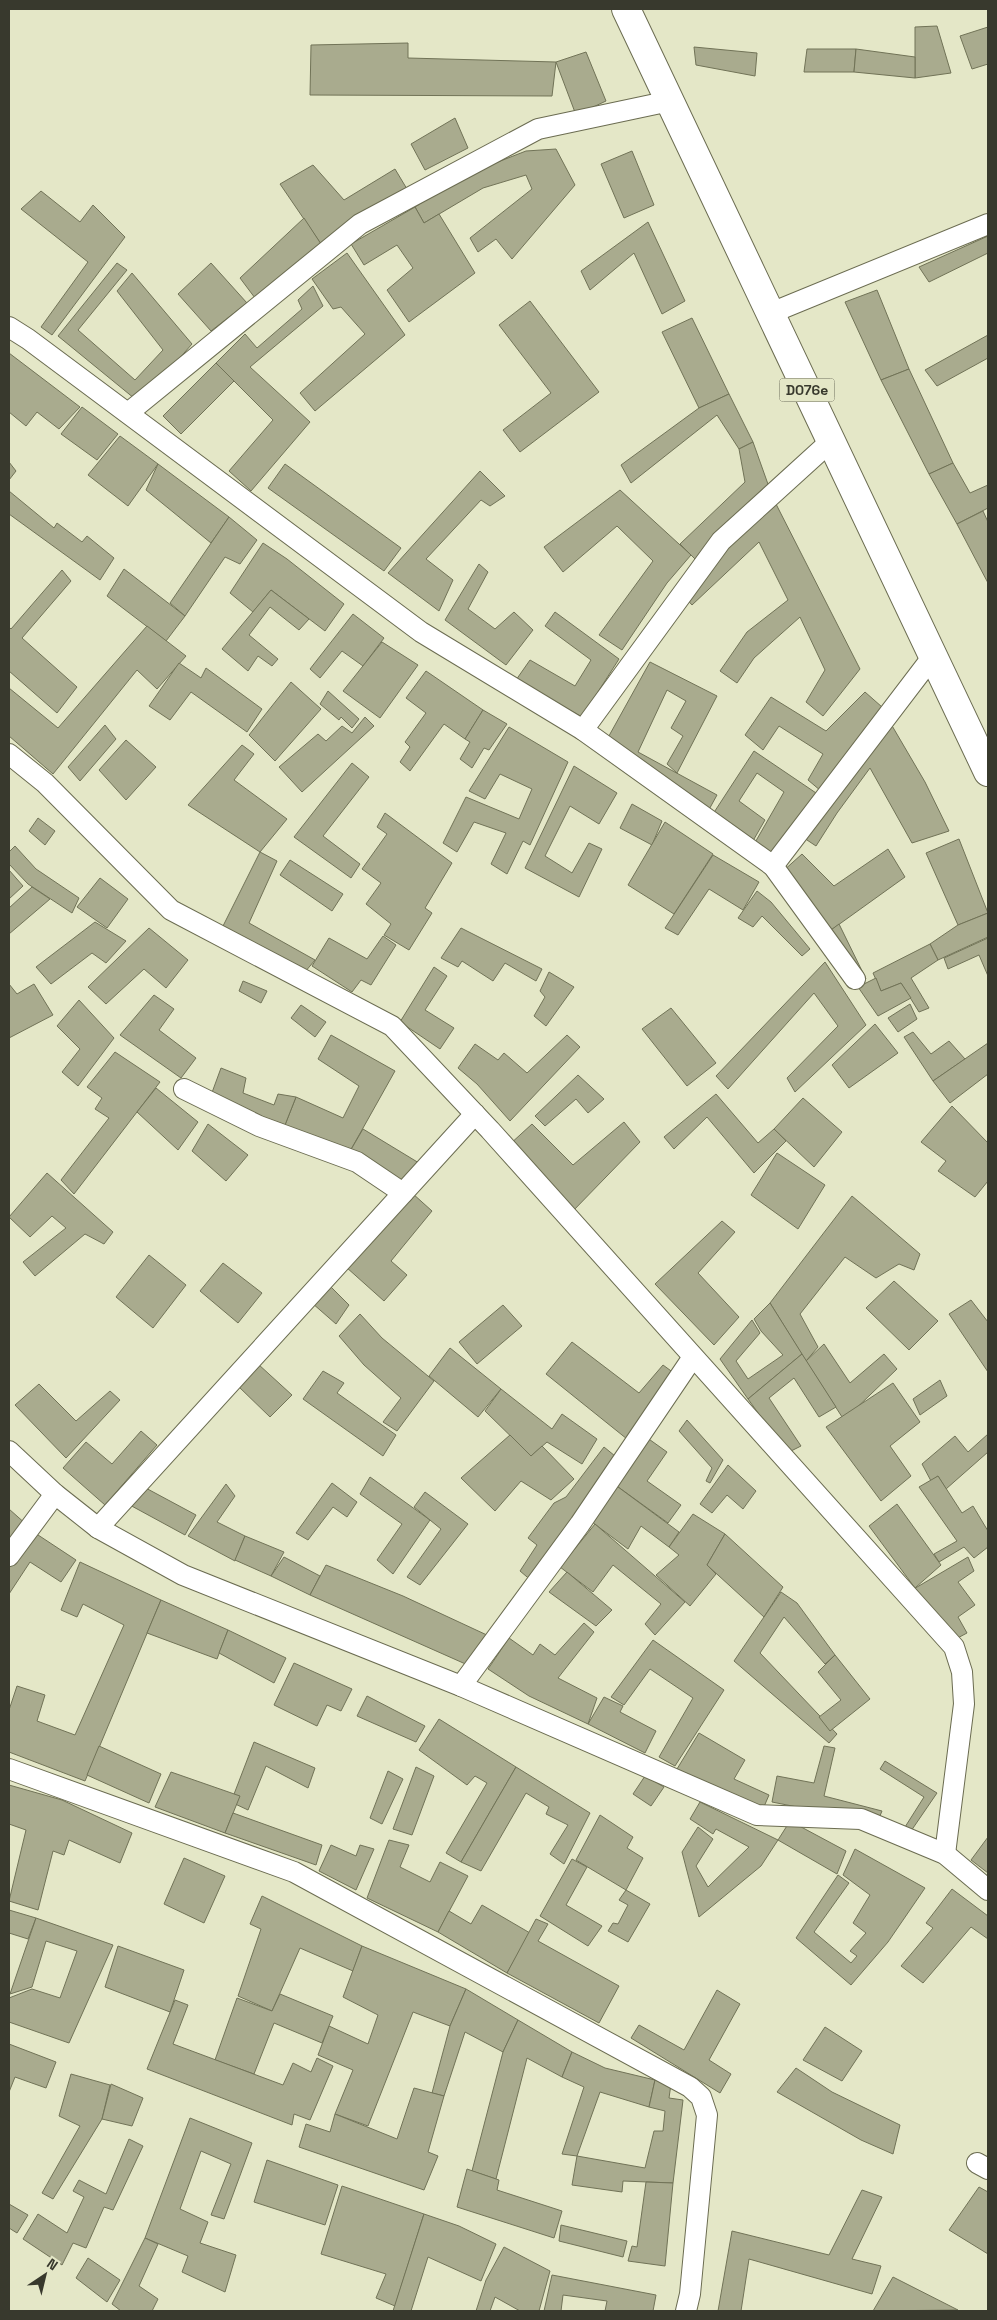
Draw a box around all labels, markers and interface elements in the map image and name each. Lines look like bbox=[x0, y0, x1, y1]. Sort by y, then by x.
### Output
road number: D076e bbox=[780, 378, 834, 402]
north arrow bbox=[20, 2250, 70, 2300]
text: N bbox=[43, 2254, 61, 2274]

